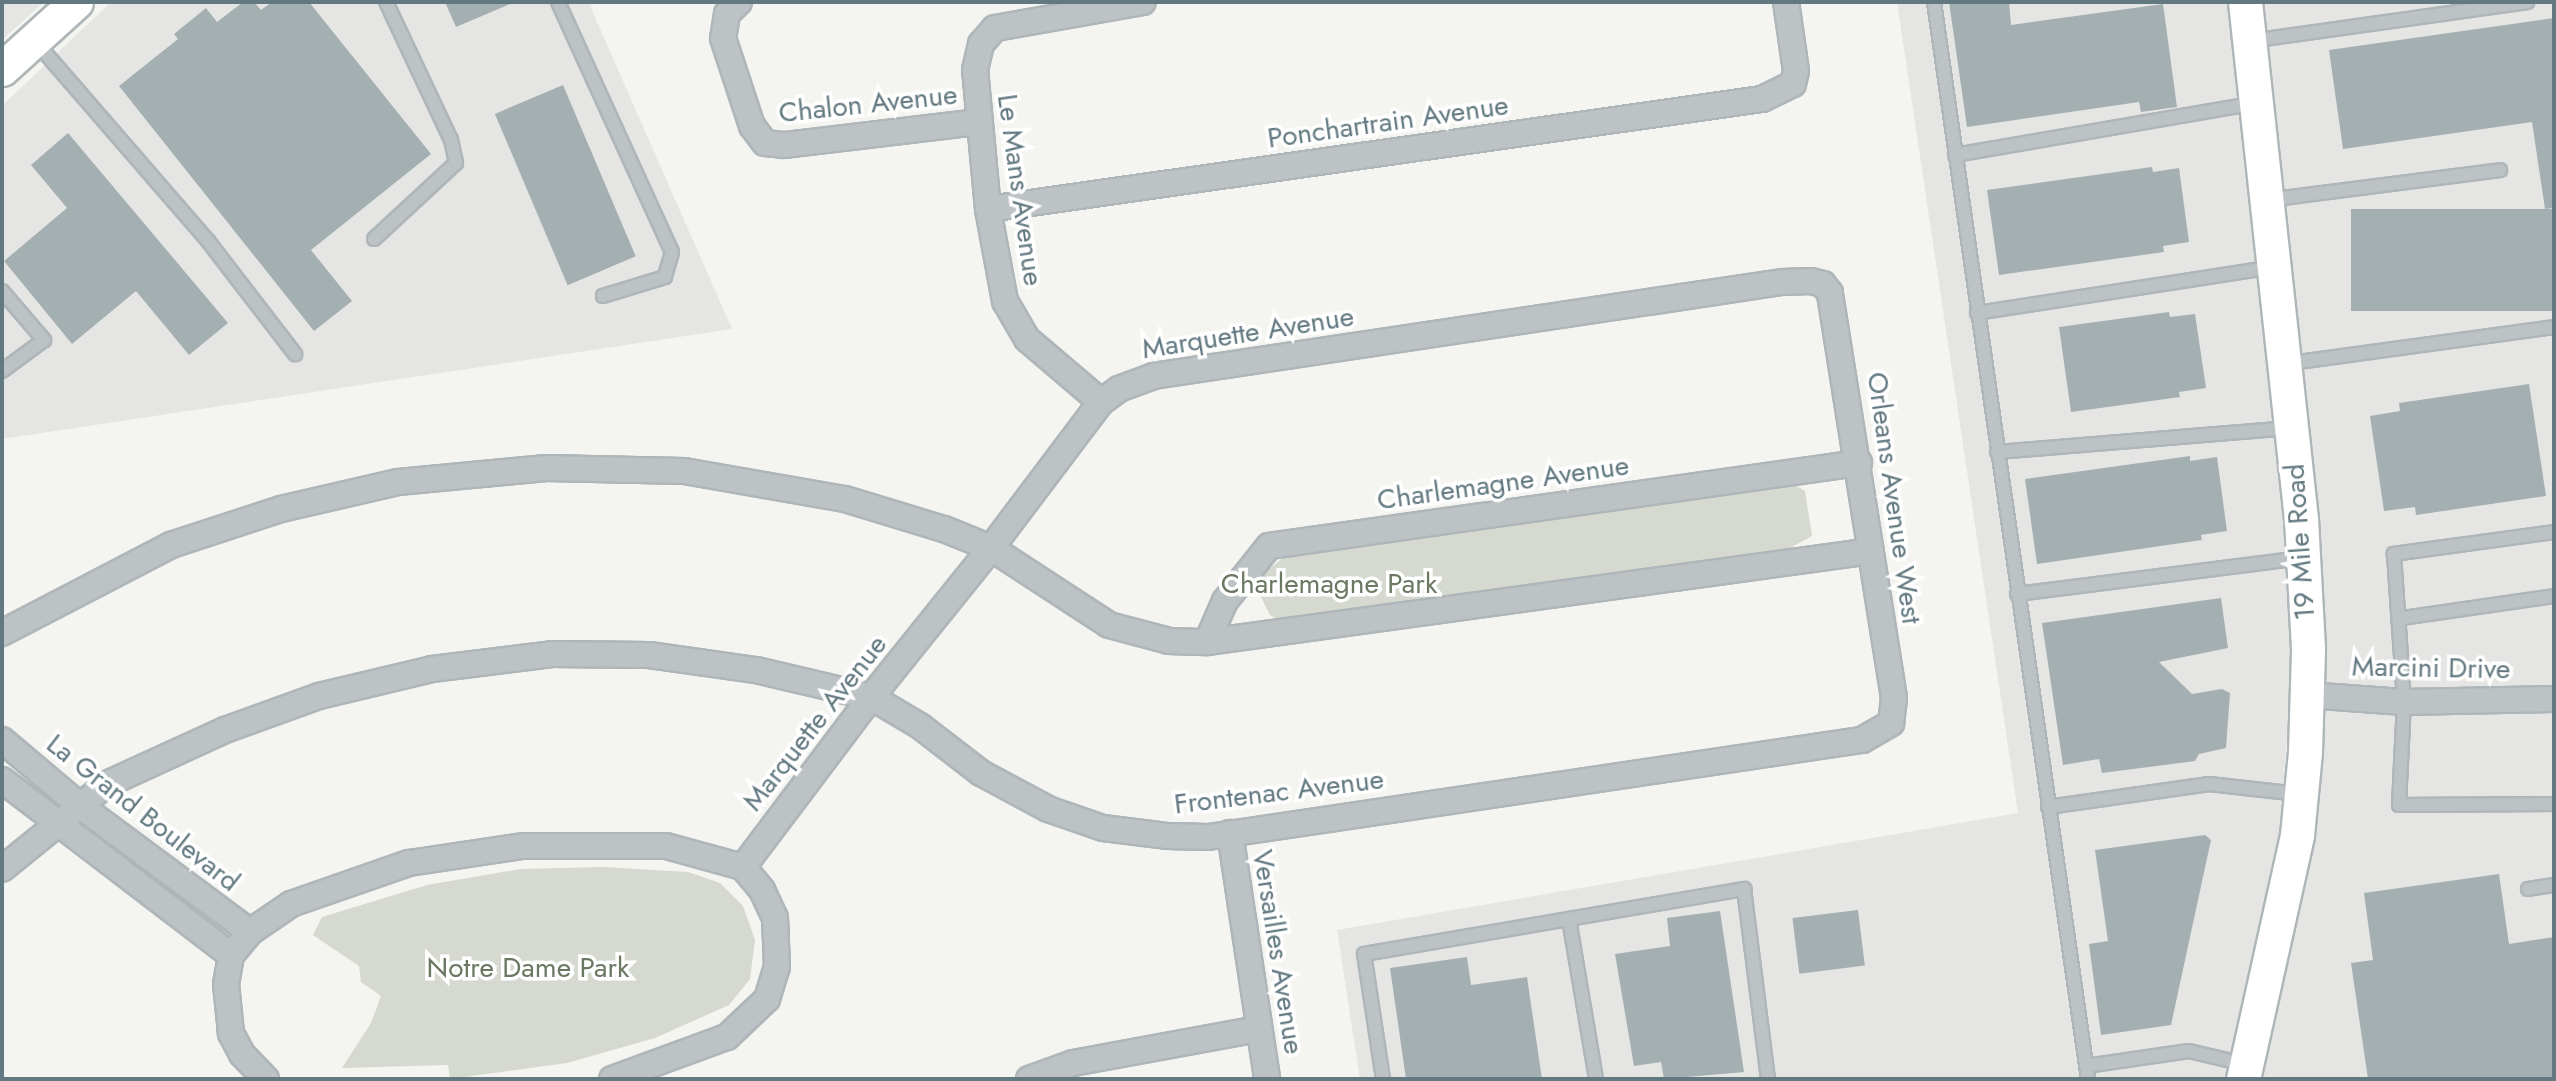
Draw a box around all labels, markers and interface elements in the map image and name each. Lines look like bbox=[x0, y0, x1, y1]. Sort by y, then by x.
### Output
street label: Chalon Avenue bbox=[777, 78, 959, 130]
street label: Ponchartrain Avenue bbox=[1265, 88, 1511, 156]
street label: Le Mans Avenue bbox=[990, 92, 1050, 288]
street label: Marquette Avenue bbox=[1140, 300, 1356, 366]
street label: Orleans Avenue West bbox=[1860, 370, 1928, 626]
street label: Charlemagne Avenue bbox=[1375, 449, 1631, 517]
street label: 19 Mile Road bbox=[2278, 463, 2322, 621]
park label: Charlemagne Park bbox=[1221, 567, 1437, 601]
street label: Marquette Avenue bbox=[736, 628, 894, 818]
street label: Marcini Drive bbox=[2351, 650, 2511, 686]
street label: La Grand Boulevard bbox=[40, 727, 246, 899]
street label: Frontenac Avenue bbox=[1172, 762, 1386, 822]
street label: Versailles Avenue bbox=[1245, 847, 1311, 1057]
park label: Notre Dame Park bbox=[427, 951, 629, 985]

